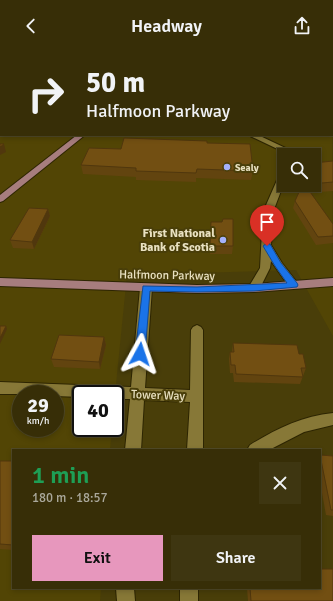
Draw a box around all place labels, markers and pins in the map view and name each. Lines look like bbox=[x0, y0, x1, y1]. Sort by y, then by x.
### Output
marker: Sealy bbox=[222, 162, 232, 172]
place label: Sealy bbox=[235, 162, 259, 174]
pin bbox=[250, 205, 284, 246]
place label: First National Bank of Scotia bbox=[140, 226, 215, 255]
marker: First National Bank of Scotia bbox=[218, 235, 228, 245]

